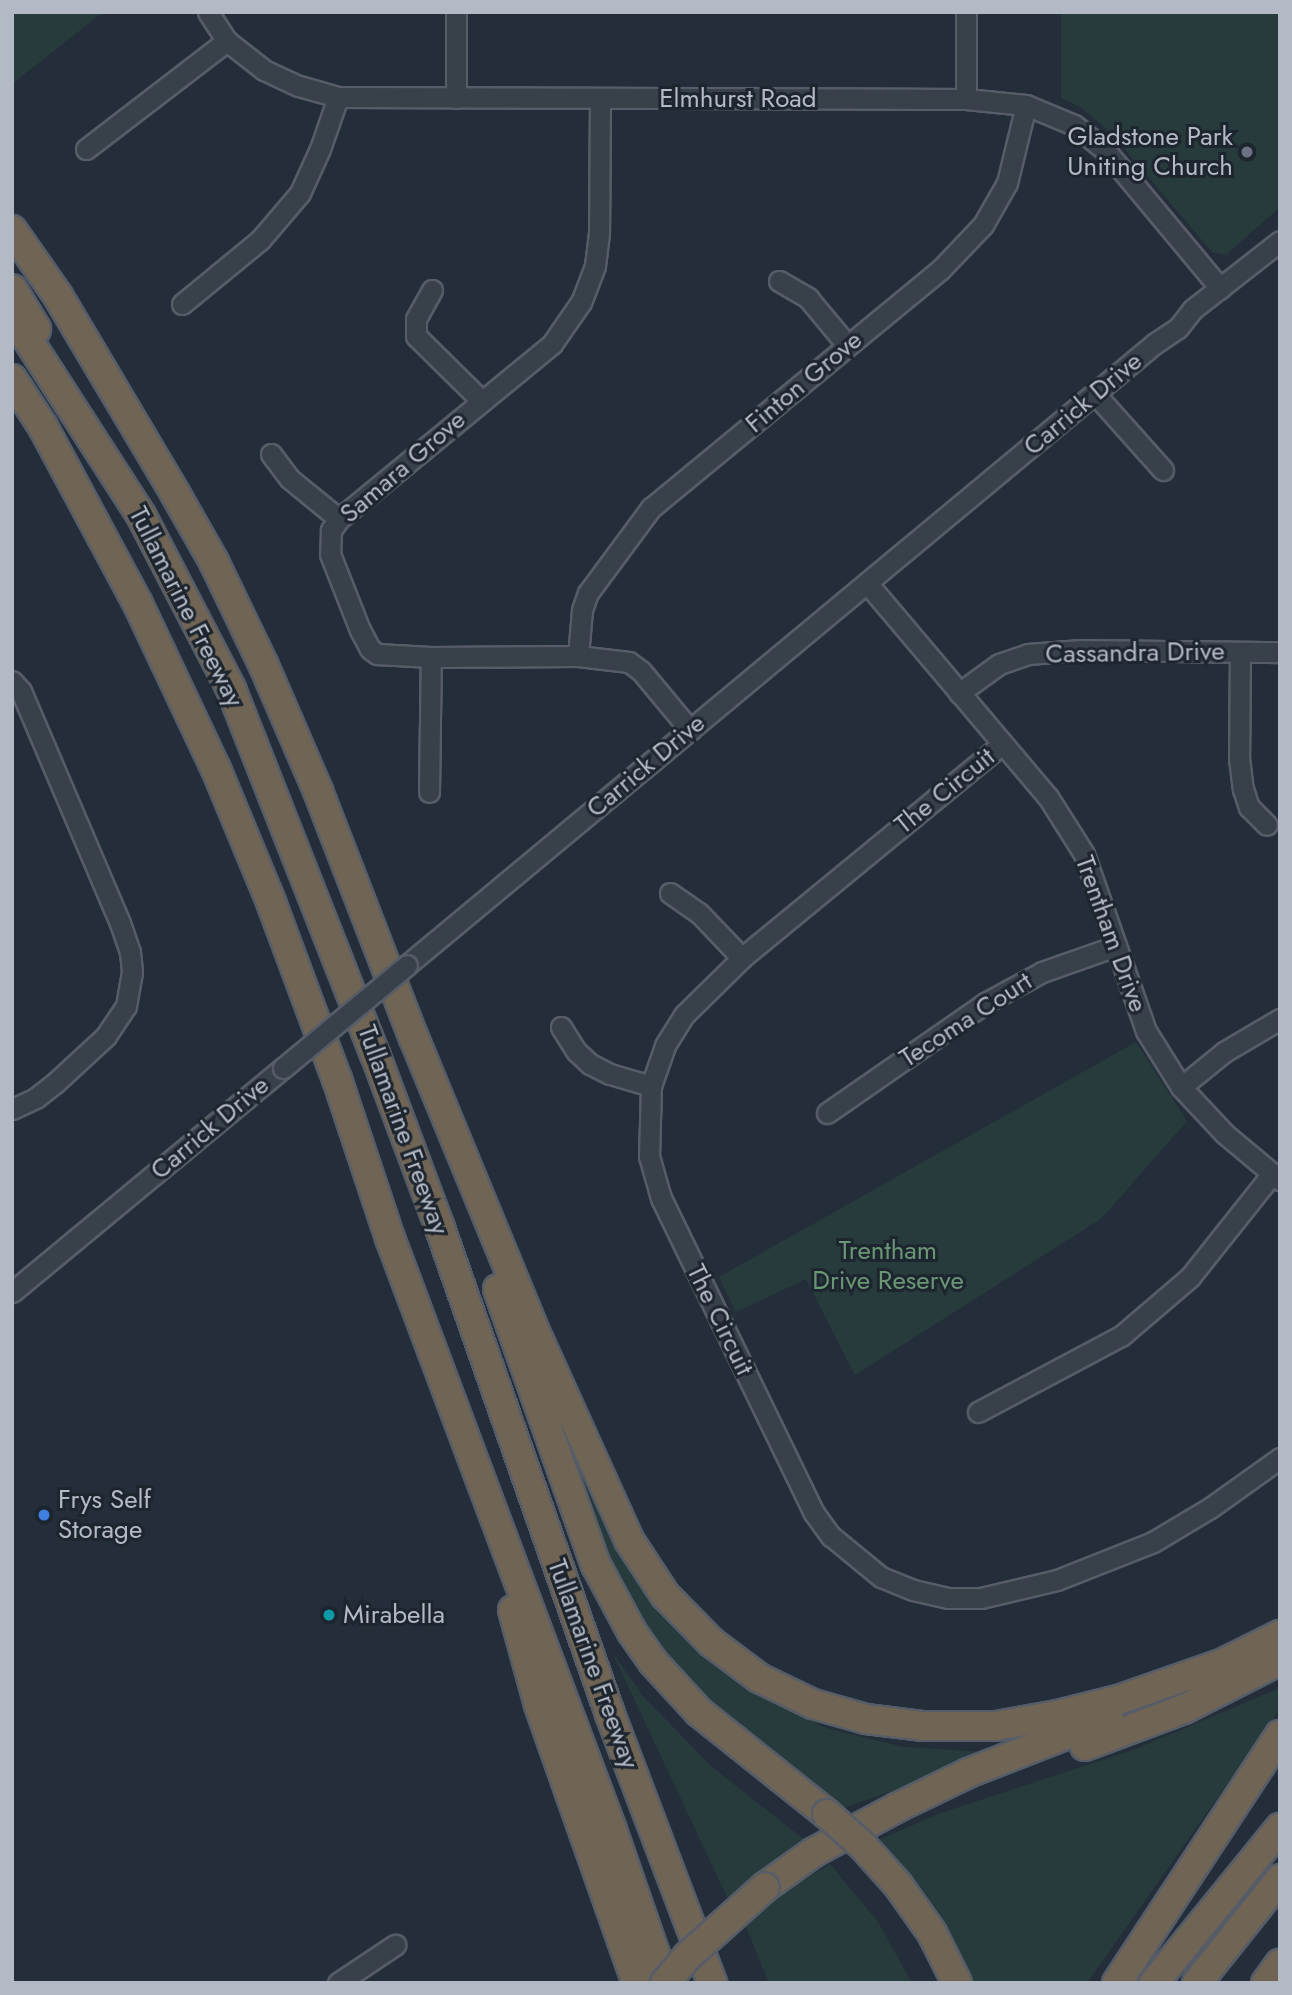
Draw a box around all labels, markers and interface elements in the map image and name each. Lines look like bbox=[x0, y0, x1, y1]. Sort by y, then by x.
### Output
street label: Elmhurst Road bbox=[659, 83, 817, 115]
place label: Gladstone Park Uniting Church bbox=[1067, 121, 1233, 182]
marker: Gladstone Park Uniting Church bbox=[1239, 144, 1255, 160]
street label: Finton Grove bbox=[739, 324, 869, 440]
street label: Carrick Drive bbox=[1018, 346, 1148, 462]
street label: Samara Grove bbox=[334, 404, 472, 530]
street label: Tullamarine Freeway bbox=[122, 502, 250, 712]
street label: Cassandra Drive bbox=[1045, 636, 1225, 670]
street label: Carrick Drive bbox=[581, 708, 711, 824]
street label: The Circuit bbox=[889, 741, 1001, 841]
street label: Trentham Drive bbox=[1068, 852, 1154, 1016]
street label: Tecoma Court bbox=[894, 966, 1038, 1074]
street label: Tullamarine Freeway bbox=[351, 1021, 455, 1239]
street label: Carrick Drive bbox=[145, 1070, 275, 1186]
park label: Trentham Drive Reserve bbox=[812, 1235, 964, 1296]
street label: The Circuit bbox=[680, 1260, 760, 1380]
place label: Frys Self Storage bbox=[58, 1484, 151, 1546]
marker: Frys Self Storage bbox=[36, 1507, 52, 1523]
street label: Tullamarine Freeway bbox=[541, 1555, 645, 1773]
place label: Mirabella bbox=[343, 1599, 445, 1631]
marker: Mirabella bbox=[321, 1607, 337, 1623]

